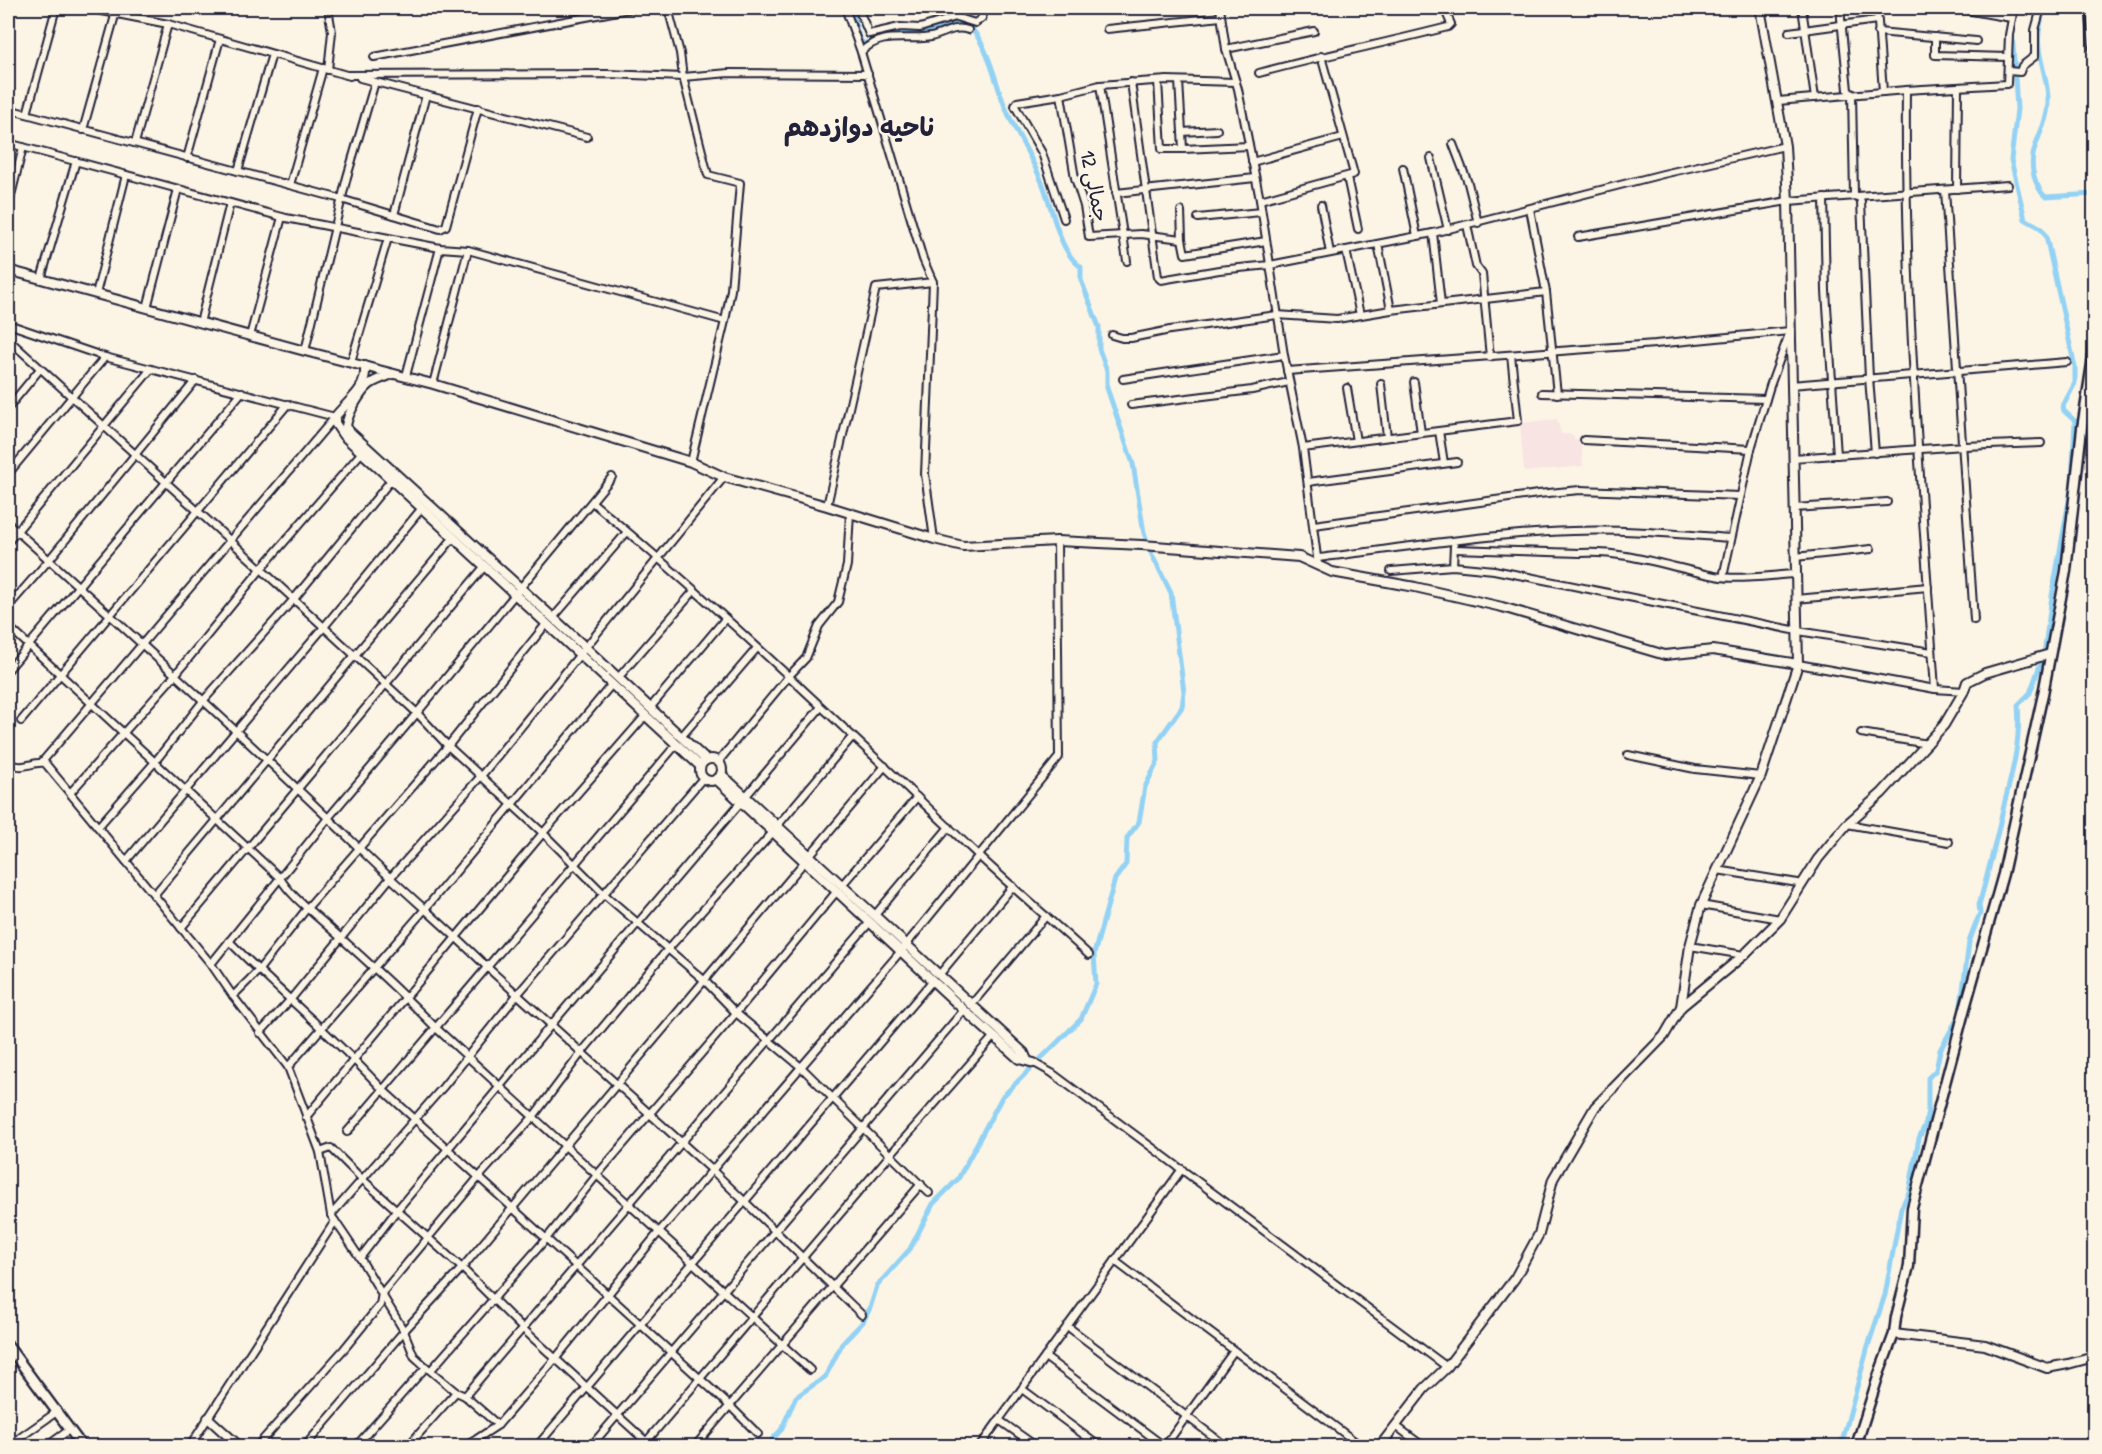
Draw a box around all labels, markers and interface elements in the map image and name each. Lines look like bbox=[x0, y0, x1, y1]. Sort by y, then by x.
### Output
district label: ناحیه دوازدهم bbox=[784, 109, 934, 147]
street label: جمالی 12 bbox=[1074, 148, 1116, 224]

